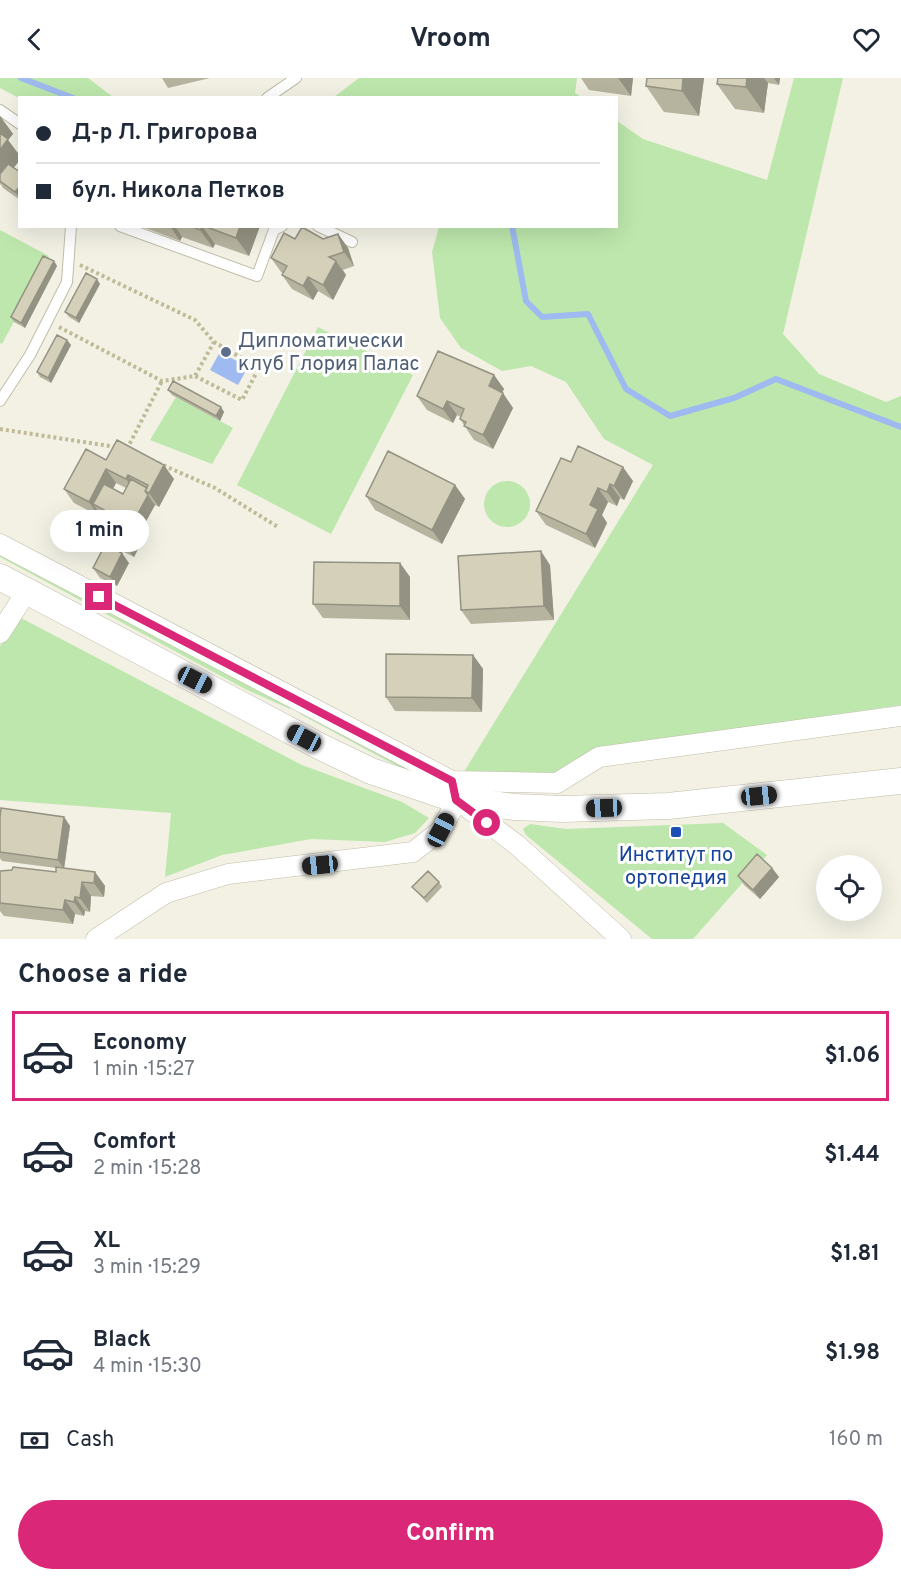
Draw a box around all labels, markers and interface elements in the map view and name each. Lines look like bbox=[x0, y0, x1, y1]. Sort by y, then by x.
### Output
text: Vroom bbox=[410, 22, 491, 56]
icon: back bbox=[18, 23, 51, 56]
icon: heart bbox=[850, 23, 883, 56]
text: Д-р Л. Григорова bbox=[72, 120, 257, 147]
text: бул. Никола Петков bbox=[72, 178, 285, 205]
place label: Дипломатически клуб Глория Палас bbox=[238, 329, 420, 378]
marker: Дипломатически клуб Глория Палас bbox=[219, 345, 233, 359]
callout: 1 min bbox=[50, 510, 148, 552]
text: 1 min bbox=[75, 518, 124, 544]
route end bbox=[85, 583, 112, 610]
car bbox=[175, 664, 215, 696]
car bbox=[284, 722, 324, 754]
car bbox=[740, 785, 778, 807]
car bbox=[586, 798, 622, 818]
route start bbox=[473, 809, 500, 836]
car bbox=[425, 810, 457, 850]
marker: Институт по ортопедия bbox=[669, 825, 683, 839]
place label: Институт по ортопедия bbox=[619, 843, 733, 892]
car bbox=[301, 854, 339, 876]
map controls bbox=[816, 855, 882, 921]
button: locate bbox=[816, 855, 882, 921]
text: Choose a ride bbox=[18, 958, 188, 992]
icon: car bbox=[21, 1029, 75, 1083]
text: Economy bbox=[93, 1030, 187, 1057]
text: $1.06 bbox=[824, 1043, 880, 1070]
text: 1 min · 15:27 bbox=[93, 1057, 195, 1083]
icon: car bbox=[21, 1128, 75, 1182]
text: Comfort bbox=[93, 1129, 176, 1156]
text: $1.44 bbox=[824, 1142, 880, 1169]
text: 2 min · 15:28 bbox=[93, 1156, 201, 1182]
icon: car bbox=[21, 1227, 75, 1281]
text: XL bbox=[93, 1228, 120, 1255]
text: $1.81 bbox=[830, 1241, 880, 1268]
text: 3 min · 15:29 bbox=[93, 1255, 201, 1281]
icon: car bbox=[21, 1326, 75, 1380]
text: Black bbox=[93, 1327, 151, 1354]
text: $1.98 bbox=[825, 1340, 880, 1367]
text: 4 min · 15:30 bbox=[93, 1354, 202, 1380]
icon: cash bbox=[18, 1424, 51, 1457]
text: Cash bbox=[66, 1427, 115, 1454]
text: 160 m bbox=[829, 1427, 883, 1453]
button: Confirm bbox=[18, 1500, 883, 1569]

